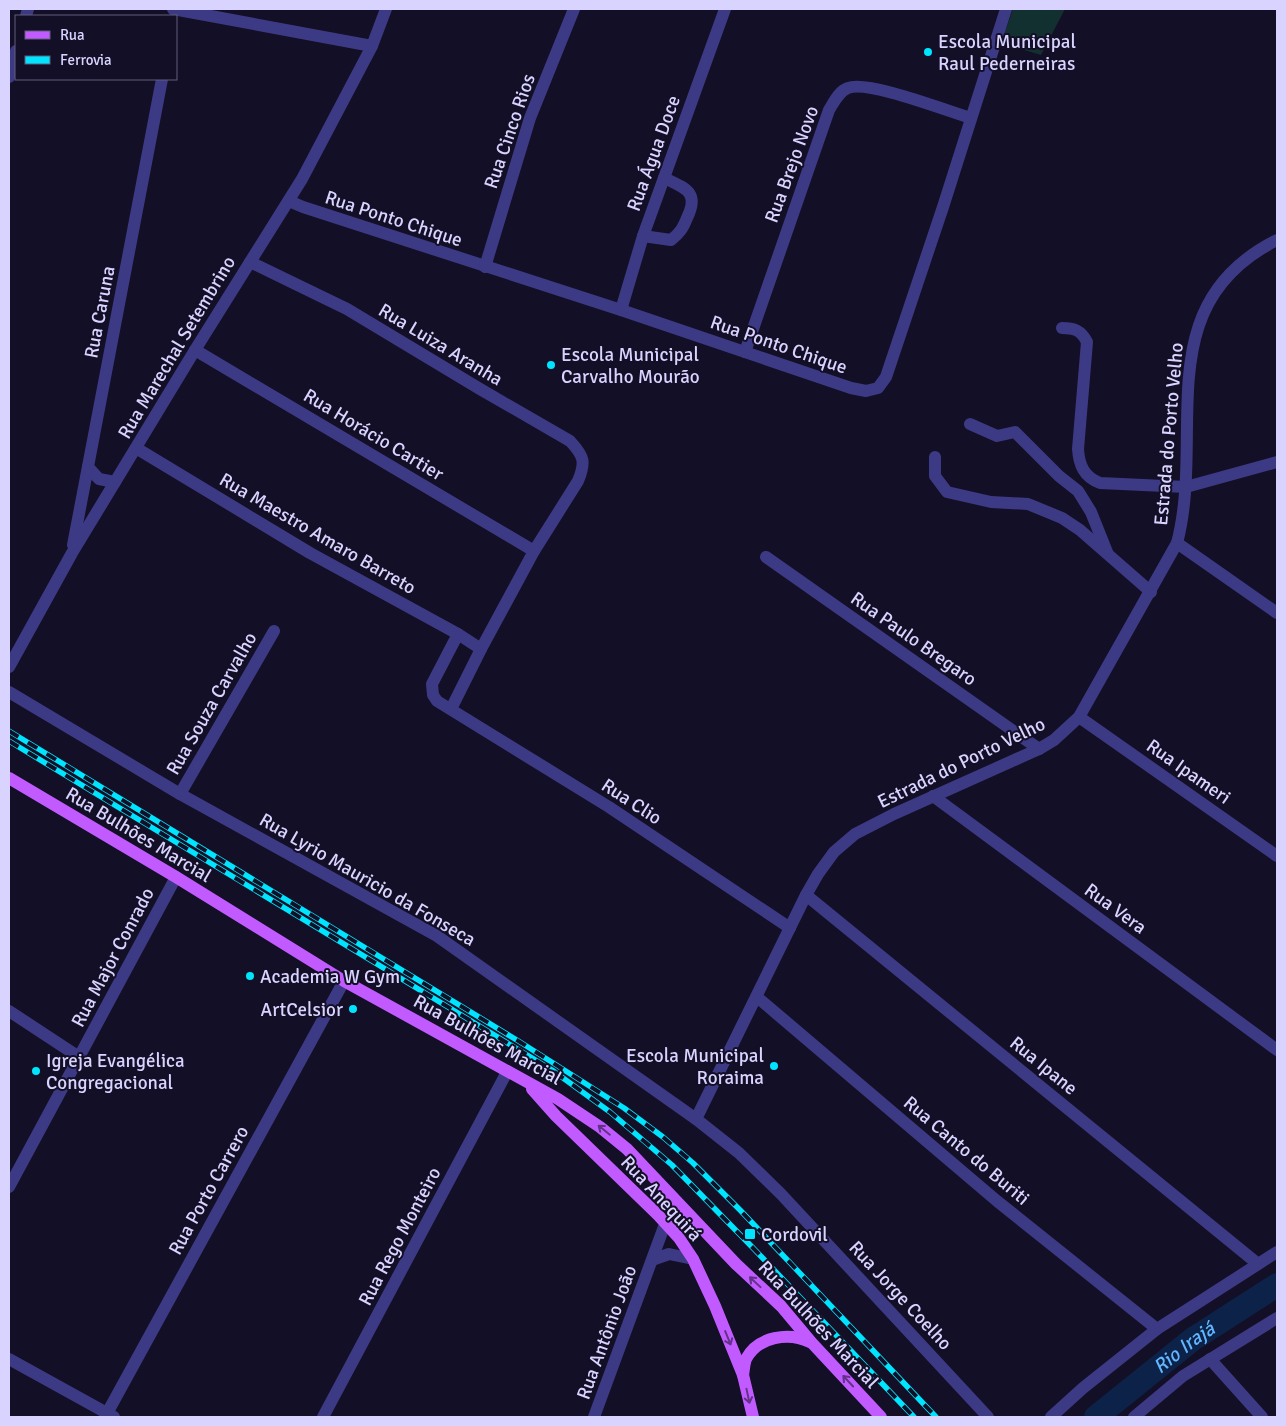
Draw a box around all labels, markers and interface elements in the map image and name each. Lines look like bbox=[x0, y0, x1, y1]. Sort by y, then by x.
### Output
legend bbox=[15, 15, 178, 80]
text: Rua bbox=[60, 26, 85, 44]
place label: Escola Municipal Raul Pederneiras bbox=[938, 30, 1076, 76]
marker: Escola Municipal Raul Pederneiras bbox=[922, 46, 934, 58]
text: Ferrovia bbox=[60, 51, 112, 69]
street label: Rua Cinco Rios bbox=[479, 71, 541, 192]
street label: Rua Água Doce bbox=[622, 92, 686, 215]
street label: Rua Brejo Novo bbox=[760, 102, 824, 226]
street label: Rua Ponto Chique bbox=[322, 185, 465, 252]
street label: Rua Marechal Setembrino bbox=[113, 252, 241, 443]
street label: Rua Caruna bbox=[79, 264, 121, 360]
street label: Rua Luiza Aranha bbox=[374, 298, 507, 391]
street label: Rua Ponto Chique bbox=[707, 310, 850, 380]
street label: Estrada do Porto Velho bbox=[1149, 342, 1189, 527]
place label: Escola Municipal Carvalho Mourão bbox=[561, 343, 700, 389]
marker: Escola Municipal Carvalho Mourão bbox=[545, 359, 557, 371]
street label: Rua Horácio Cartier bbox=[299, 384, 448, 486]
street label: Rua Maestro Amaro Barreto bbox=[215, 468, 420, 600]
street label: Rua Paulo Bregaro bbox=[846, 586, 981, 691]
street label: Rua Souza Carvalho bbox=[161, 628, 263, 779]
street label: Estrada do Porto Velho bbox=[874, 712, 1049, 814]
street label: Rua Ipameri bbox=[1142, 734, 1235, 810]
street label: Rua Clio bbox=[597, 773, 666, 830]
street label: Rua Bulhões Marcial bbox=[61, 782, 216, 888]
street label: Rua Lyrio Mauricio da Fonseca bbox=[255, 808, 480, 952]
street label: Rua Vera bbox=[1080, 878, 1151, 939]
street label: Rua Major Conrado bbox=[66, 884, 160, 1031]
place label: Academia W Gym bbox=[260, 965, 400, 989]
marker: Academia W Gym bbox=[244, 970, 256, 982]
street label: Rua Bulhões Marcial bbox=[409, 989, 566, 1091]
place label: ArtCelsior bbox=[261, 998, 343, 1022]
marker: ArtCelsior bbox=[347, 1003, 359, 1015]
street label: Rua Ipane bbox=[1005, 1031, 1082, 1100]
place label: Escola Municipal Roraima bbox=[626, 1044, 764, 1090]
place label: Igreja Evangélica Congregacional bbox=[46, 1049, 185, 1095]
marker: Escola Municipal Roraima bbox=[768, 1060, 780, 1072]
marker: Igreja Evangélica Congregacional bbox=[30, 1065, 42, 1077]
street label: Rua Canto do Buriti bbox=[898, 1091, 1034, 1211]
street label: Rua Porto Carrero bbox=[163, 1122, 254, 1259]
one-way arrow bbox=[598, 1124, 611, 1135]
street label: Rua Anequirá bbox=[615, 1151, 707, 1247]
street label: Rua Rego Monteiro bbox=[353, 1163, 446, 1310]
place label: Cordovil bbox=[761, 1223, 828, 1247]
marker: Cordovil bbox=[743, 1227, 757, 1241]
street label: Rua Jorge Coelho bbox=[844, 1236, 957, 1355]
street label: Rua Bulhões Marcial bbox=[753, 1256, 884, 1394]
street label: Rua Antônio João bbox=[572, 1262, 642, 1403]
one-way arrow bbox=[749, 1276, 762, 1288]
water label: Rio Irajá bbox=[1148, 1315, 1221, 1379]
one-way arrow bbox=[724, 1330, 734, 1345]
one-way arrow bbox=[842, 1375, 854, 1388]
one-way arrow bbox=[744, 1388, 753, 1404]

